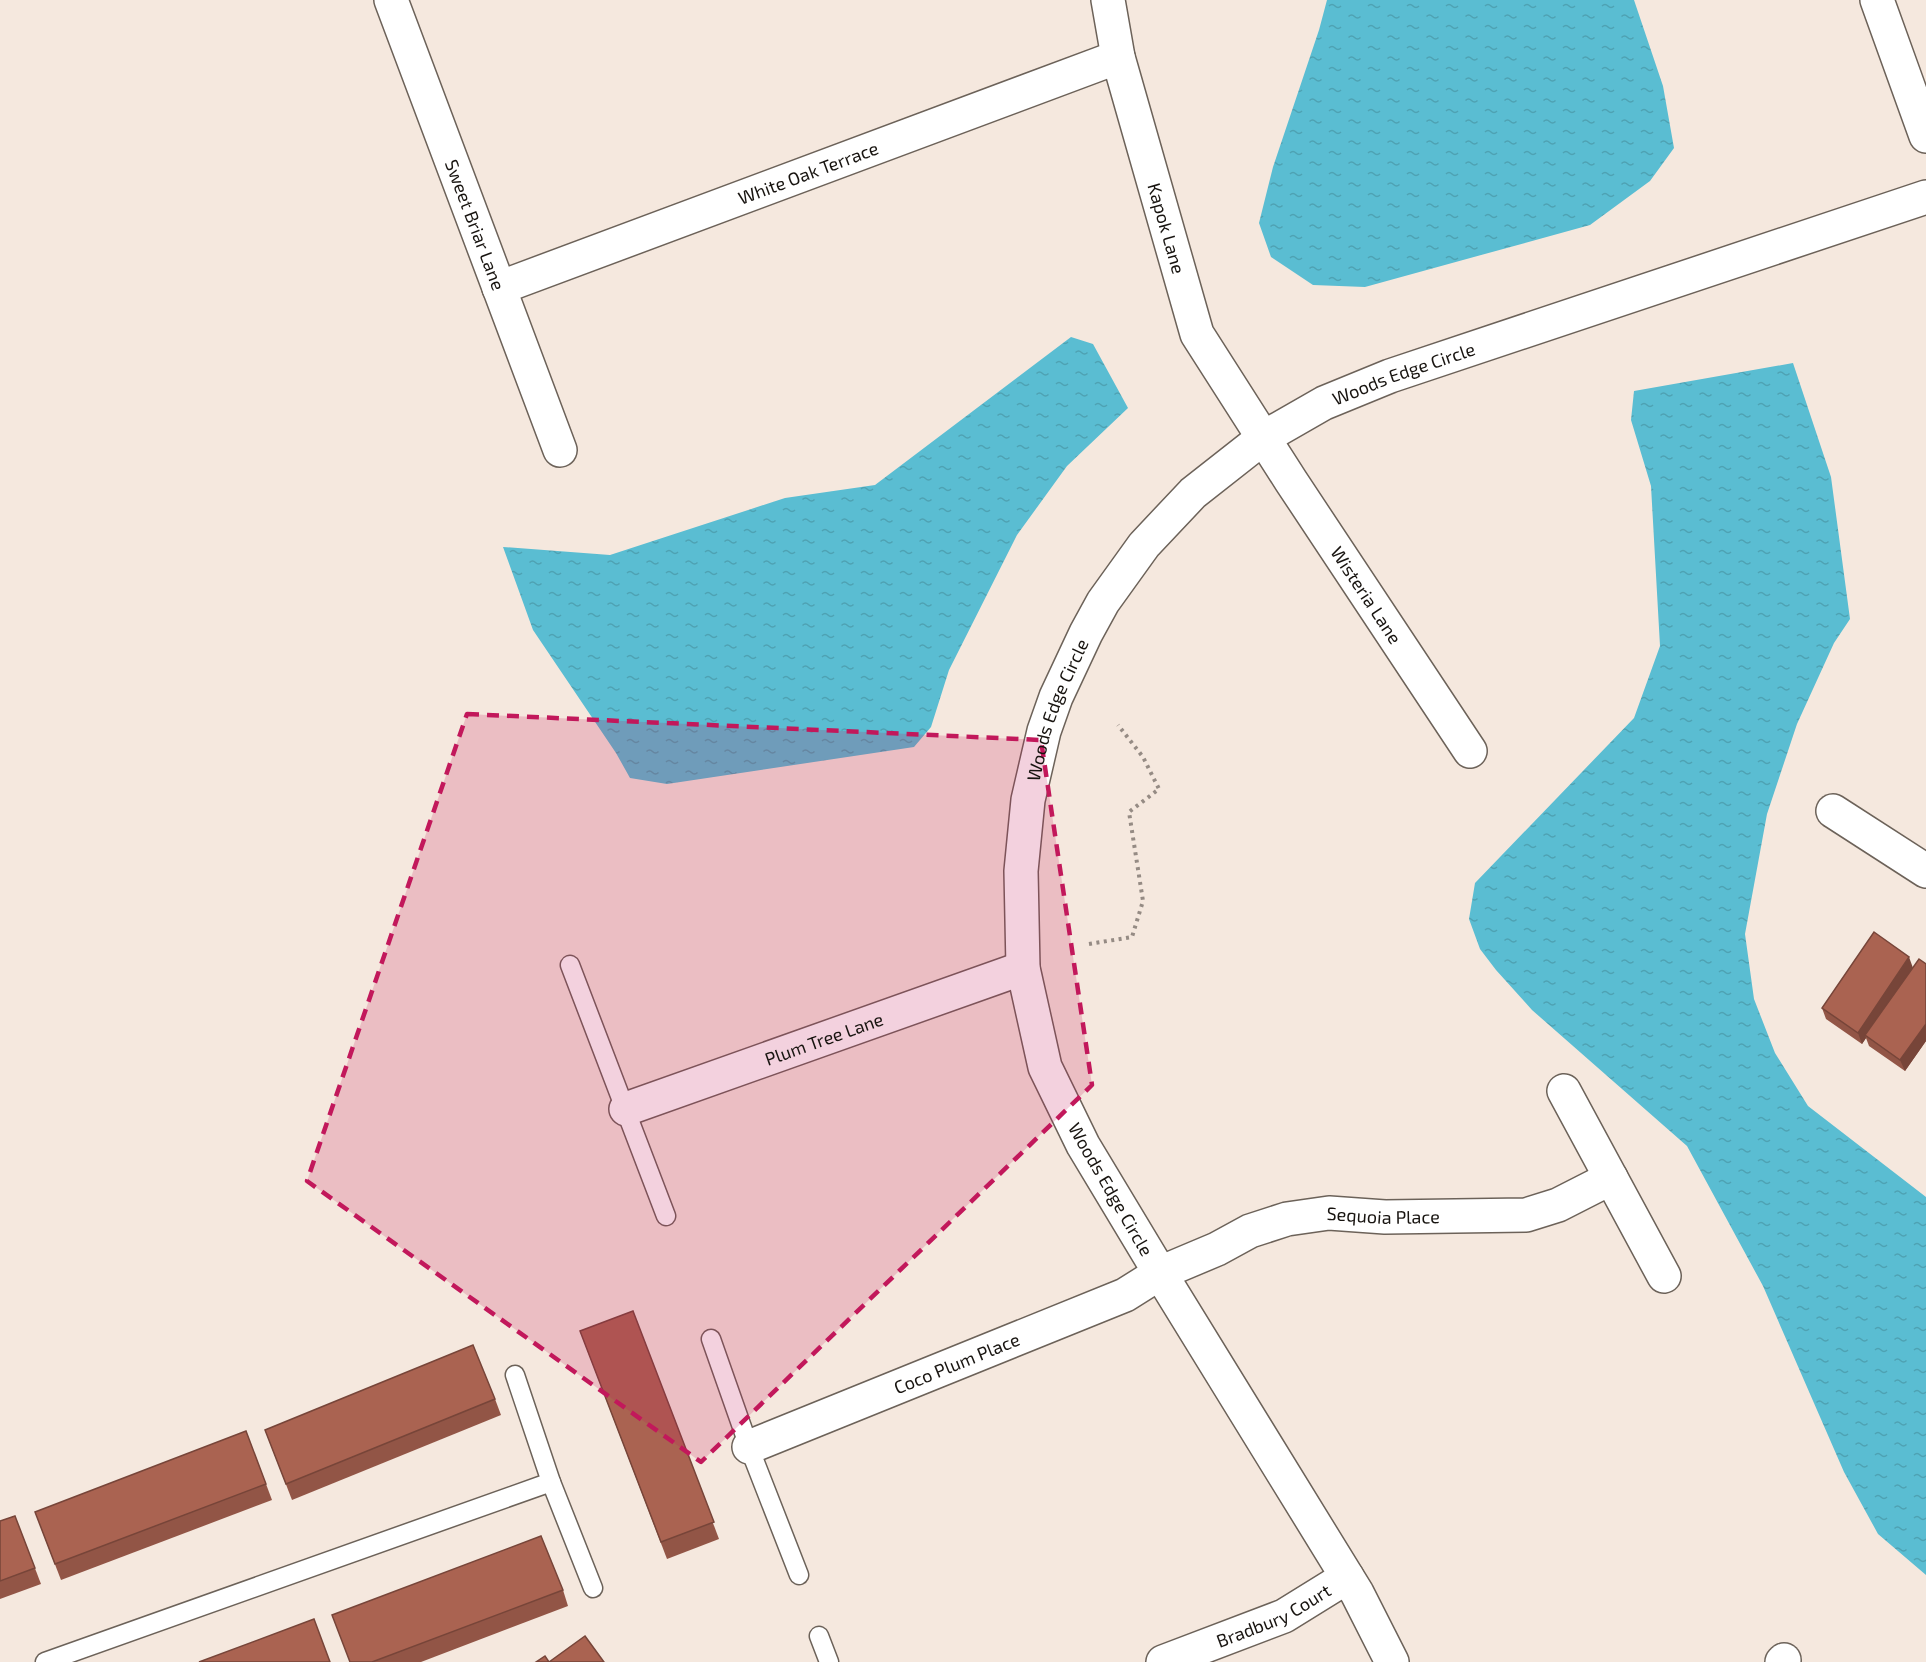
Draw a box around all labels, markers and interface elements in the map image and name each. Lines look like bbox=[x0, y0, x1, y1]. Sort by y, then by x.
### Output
street label: White Oak Terrace bbox=[735, 136, 881, 209]
street label: Sweet Briar Lane bbox=[441, 156, 510, 293]
street label: Kapok Lane bbox=[1143, 180, 1190, 276]
street label: Woods Edge Circle bbox=[1329, 337, 1478, 409]
street label: Wisteria Lane bbox=[1326, 542, 1407, 648]
street label: Woods Edge Circle bbox=[1022, 635, 1093, 783]
street label: Plum Tree Lane bbox=[762, 1008, 886, 1070]
street label: Woods Edge Circle bbox=[1064, 1118, 1158, 1260]
street label: Sequoia Place bbox=[1326, 1202, 1440, 1228]
street label: Coco Plum Place bbox=[891, 1328, 1023, 1398]
street label: Bradbury Court bbox=[1213, 1579, 1335, 1652]

